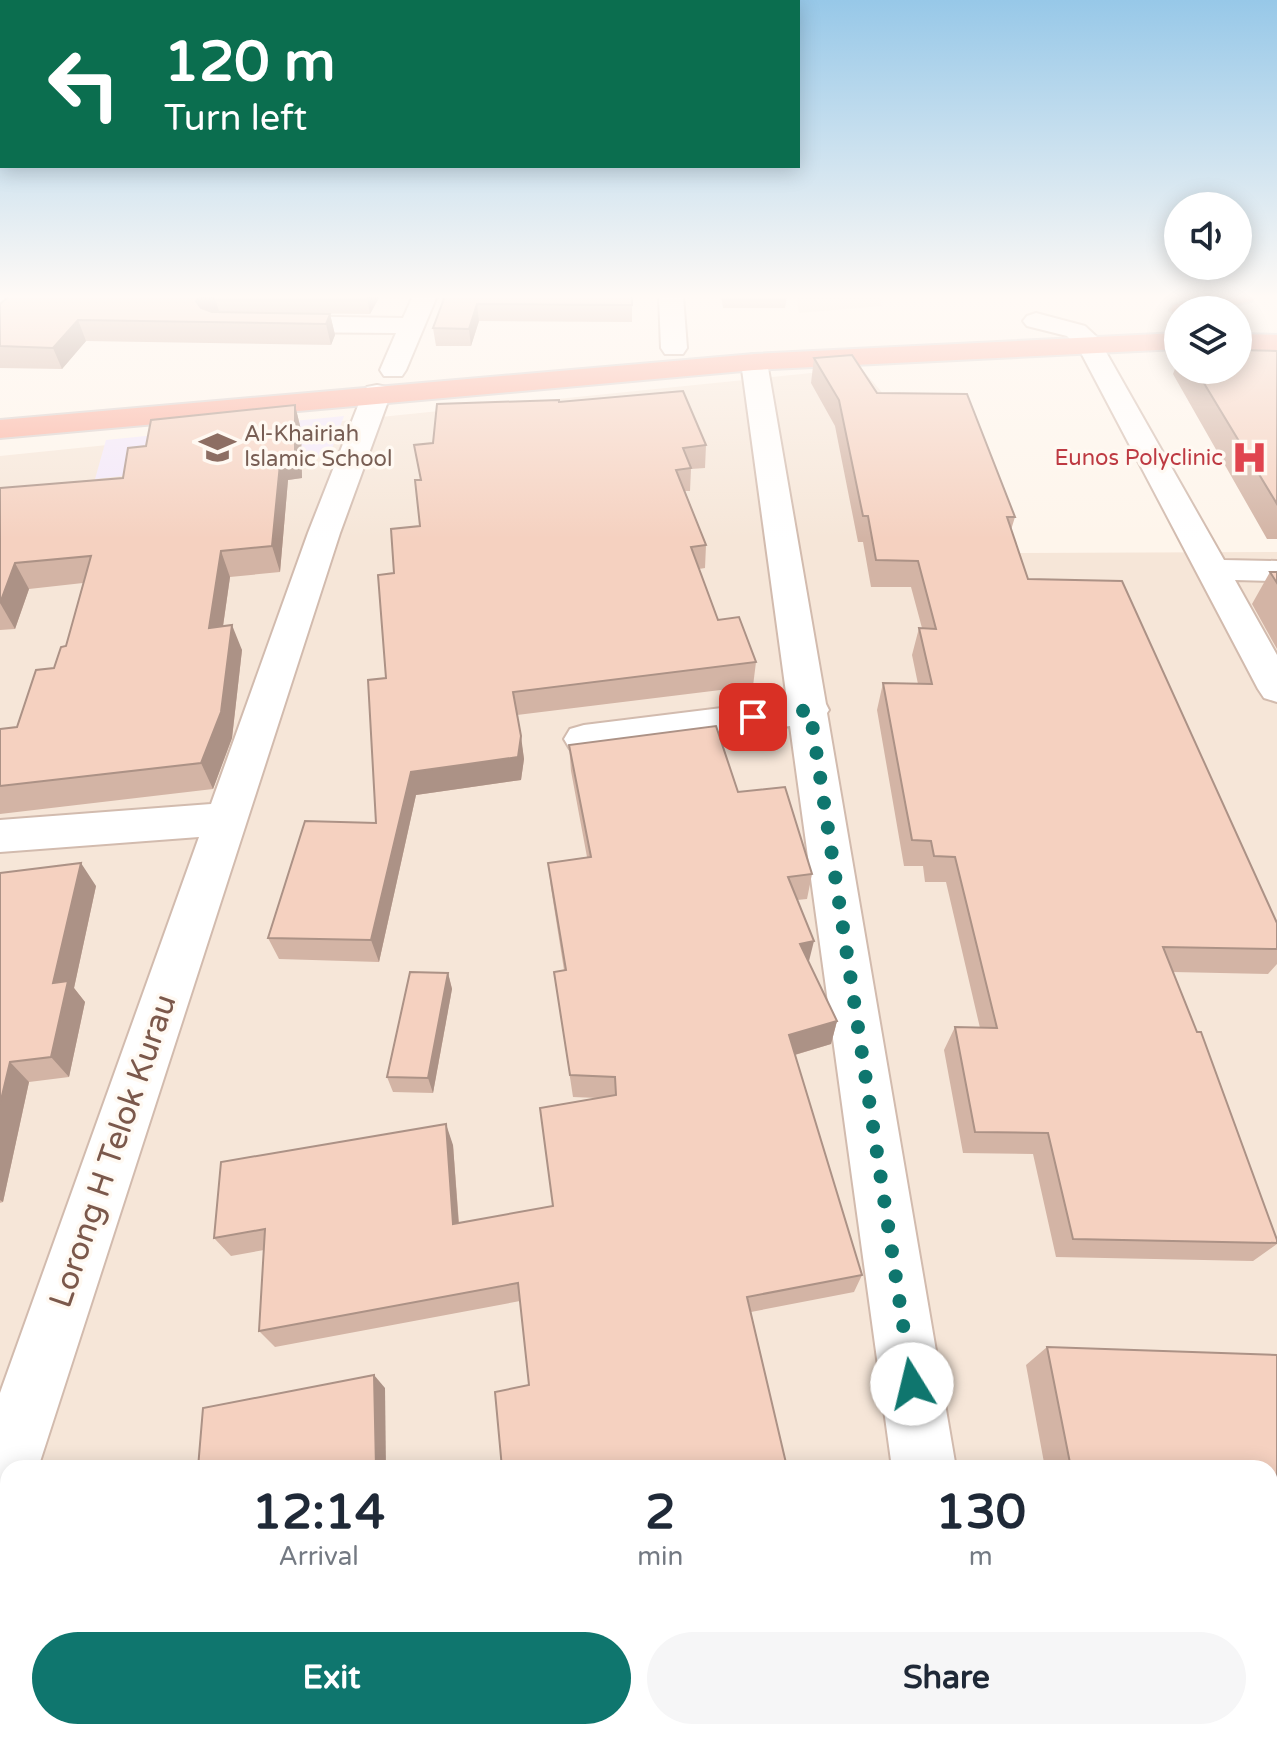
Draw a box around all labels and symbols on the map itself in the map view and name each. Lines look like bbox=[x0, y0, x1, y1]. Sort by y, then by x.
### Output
place label: Al-Khairiah Islamic School bbox=[244, 421, 392, 472]
school or university icon: Al-Khairiah Islamic School bbox=[199, 428, 237, 466]
hospital icon: Eunos Polyclinic bbox=[1230, 439, 1268, 477]
place label: Eunos Polyclinic bbox=[1055, 445, 1223, 471]
pin bbox=[719, 683, 787, 751]
street label: Lorong H Telok Kurau bbox=[41, 989, 185, 1313]
position arrow bbox=[870, 1342, 954, 1426]

